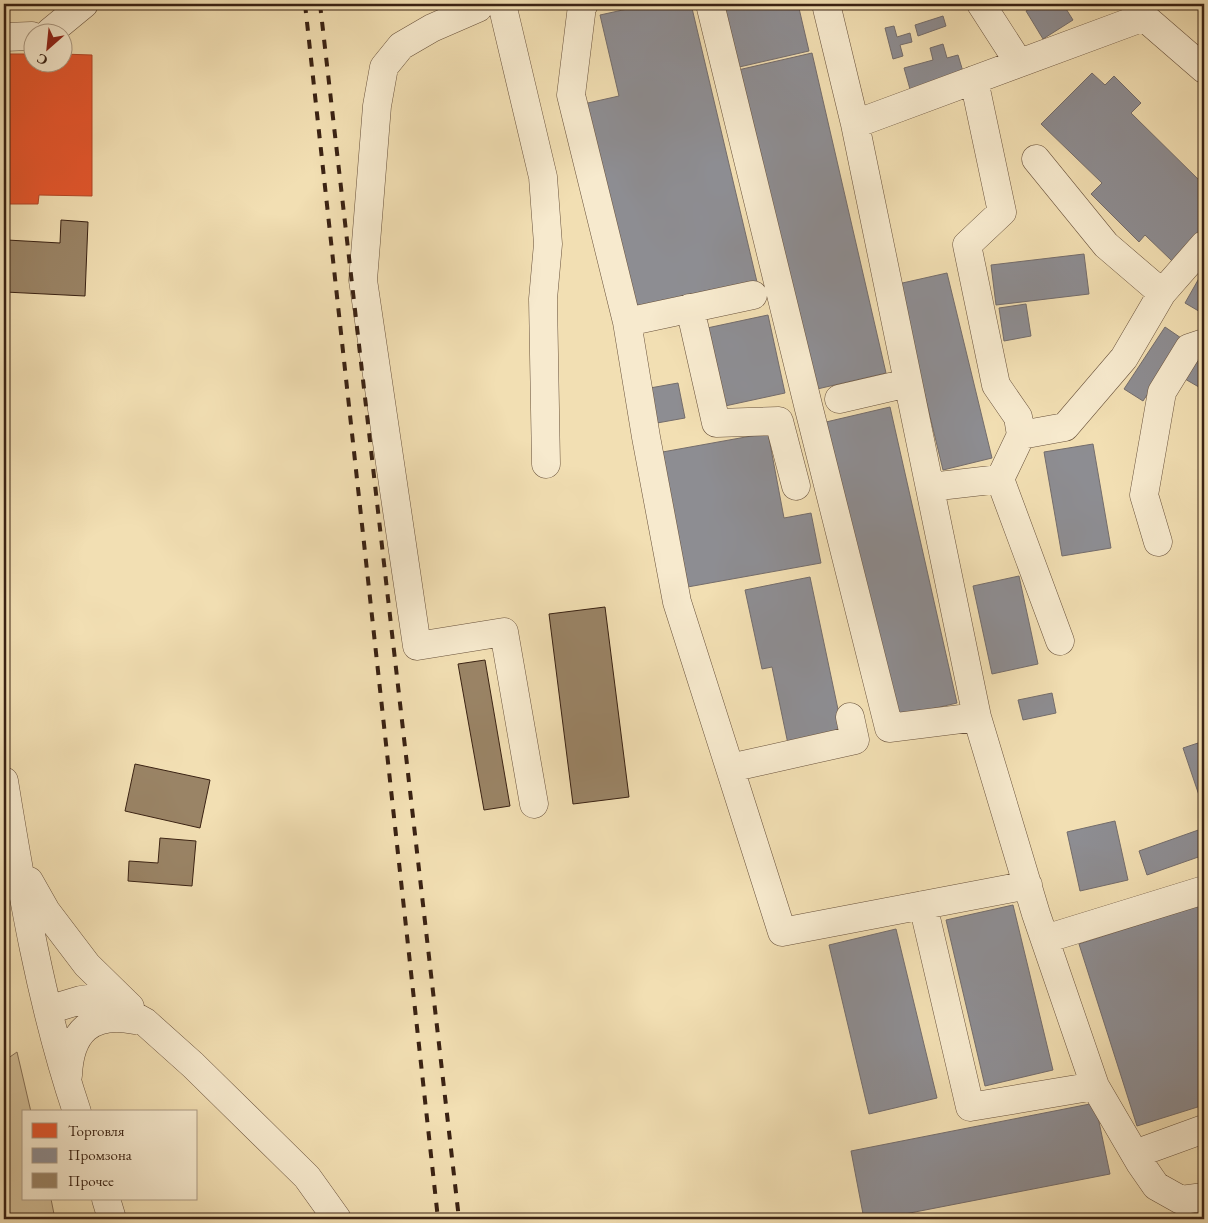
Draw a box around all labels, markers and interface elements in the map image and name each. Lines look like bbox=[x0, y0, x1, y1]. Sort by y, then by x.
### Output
north arrow bbox=[22, 22, 72, 72]
text: С bbox=[34, 49, 51, 70]
legend bbox=[22, 1110, 198, 1200]
text: Торговля bbox=[68, 1121, 125, 1140]
text: Промзона bbox=[68, 1145, 132, 1164]
text: Прочее bbox=[68, 1171, 114, 1190]

